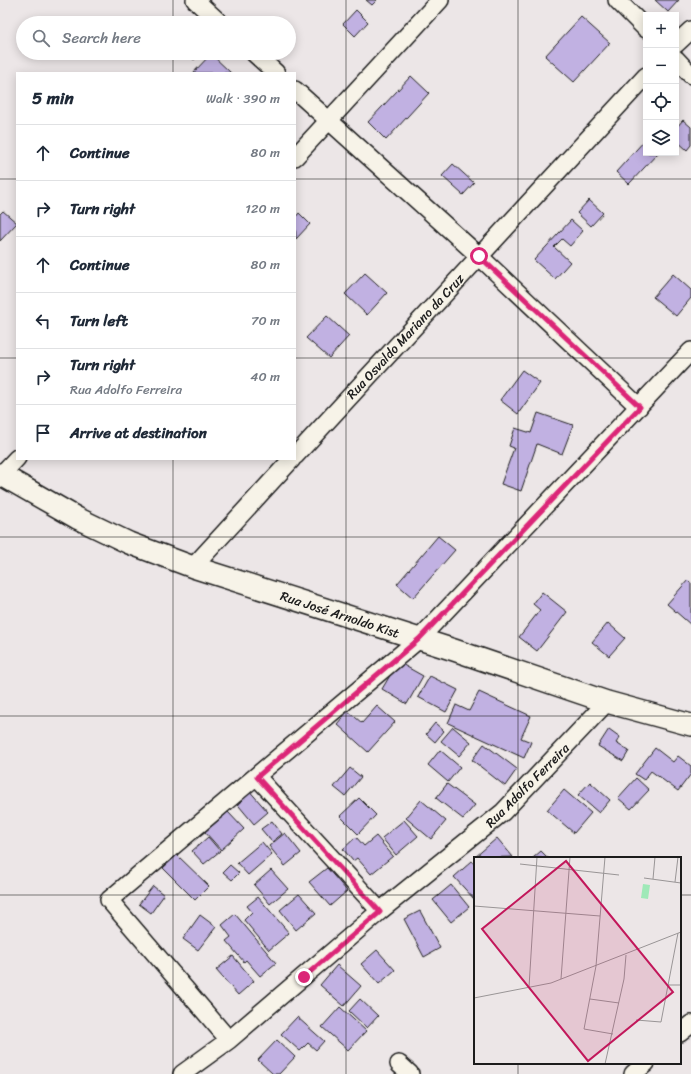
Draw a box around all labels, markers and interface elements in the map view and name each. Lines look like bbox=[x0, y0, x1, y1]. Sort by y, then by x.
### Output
map controls bbox=[643, 12, 679, 156]
button: + bbox=[643, 12, 679, 48]
search box bbox=[16, 16, 296, 60]
text: Search here bbox=[62, 25, 141, 51]
icon: search bbox=[30, 27, 52, 49]
button: − bbox=[643, 48, 679, 84]
text: 5 min bbox=[32, 83, 74, 113]
button: locate bbox=[643, 84, 679, 120]
text: Walk · 390 m bbox=[206, 87, 280, 110]
button: layers bbox=[643, 120, 679, 156]
text: Continue bbox=[70, 140, 130, 166]
text: 80 m bbox=[251, 141, 280, 164]
icon: ahead bbox=[32, 142, 54, 164]
text: Turn right bbox=[70, 196, 135, 222]
text: 120 m bbox=[245, 197, 280, 220]
icon: right bbox=[32, 198, 54, 220]
route start bbox=[470, 247, 488, 265]
text: Continue bbox=[70, 252, 130, 278]
text: 80 m bbox=[251, 253, 280, 276]
icon: ahead bbox=[32, 254, 54, 276]
street label: Rua Osvaldo Mariano da Cruz bbox=[341, 267, 471, 405]
text: Turn left bbox=[70, 308, 128, 334]
text: 70 m bbox=[251, 309, 280, 332]
icon: left bbox=[32, 310, 54, 332]
text: Turn right bbox=[70, 352, 135, 378]
text: 40 m bbox=[250, 365, 280, 388]
icon: right bbox=[32, 366, 54, 388]
text: Rua Adolfo Ferreira bbox=[70, 378, 182, 401]
text: Arrive at destination bbox=[70, 420, 207, 446]
icon: arrive bbox=[32, 422, 54, 444]
street label: Rua José Arnoldo Kist bbox=[277, 584, 403, 645]
street label: Rua Adolfo Ferreira bbox=[480, 737, 575, 833]
inset map bbox=[474, 857, 681, 1064]
route end bbox=[295, 968, 313, 986]

